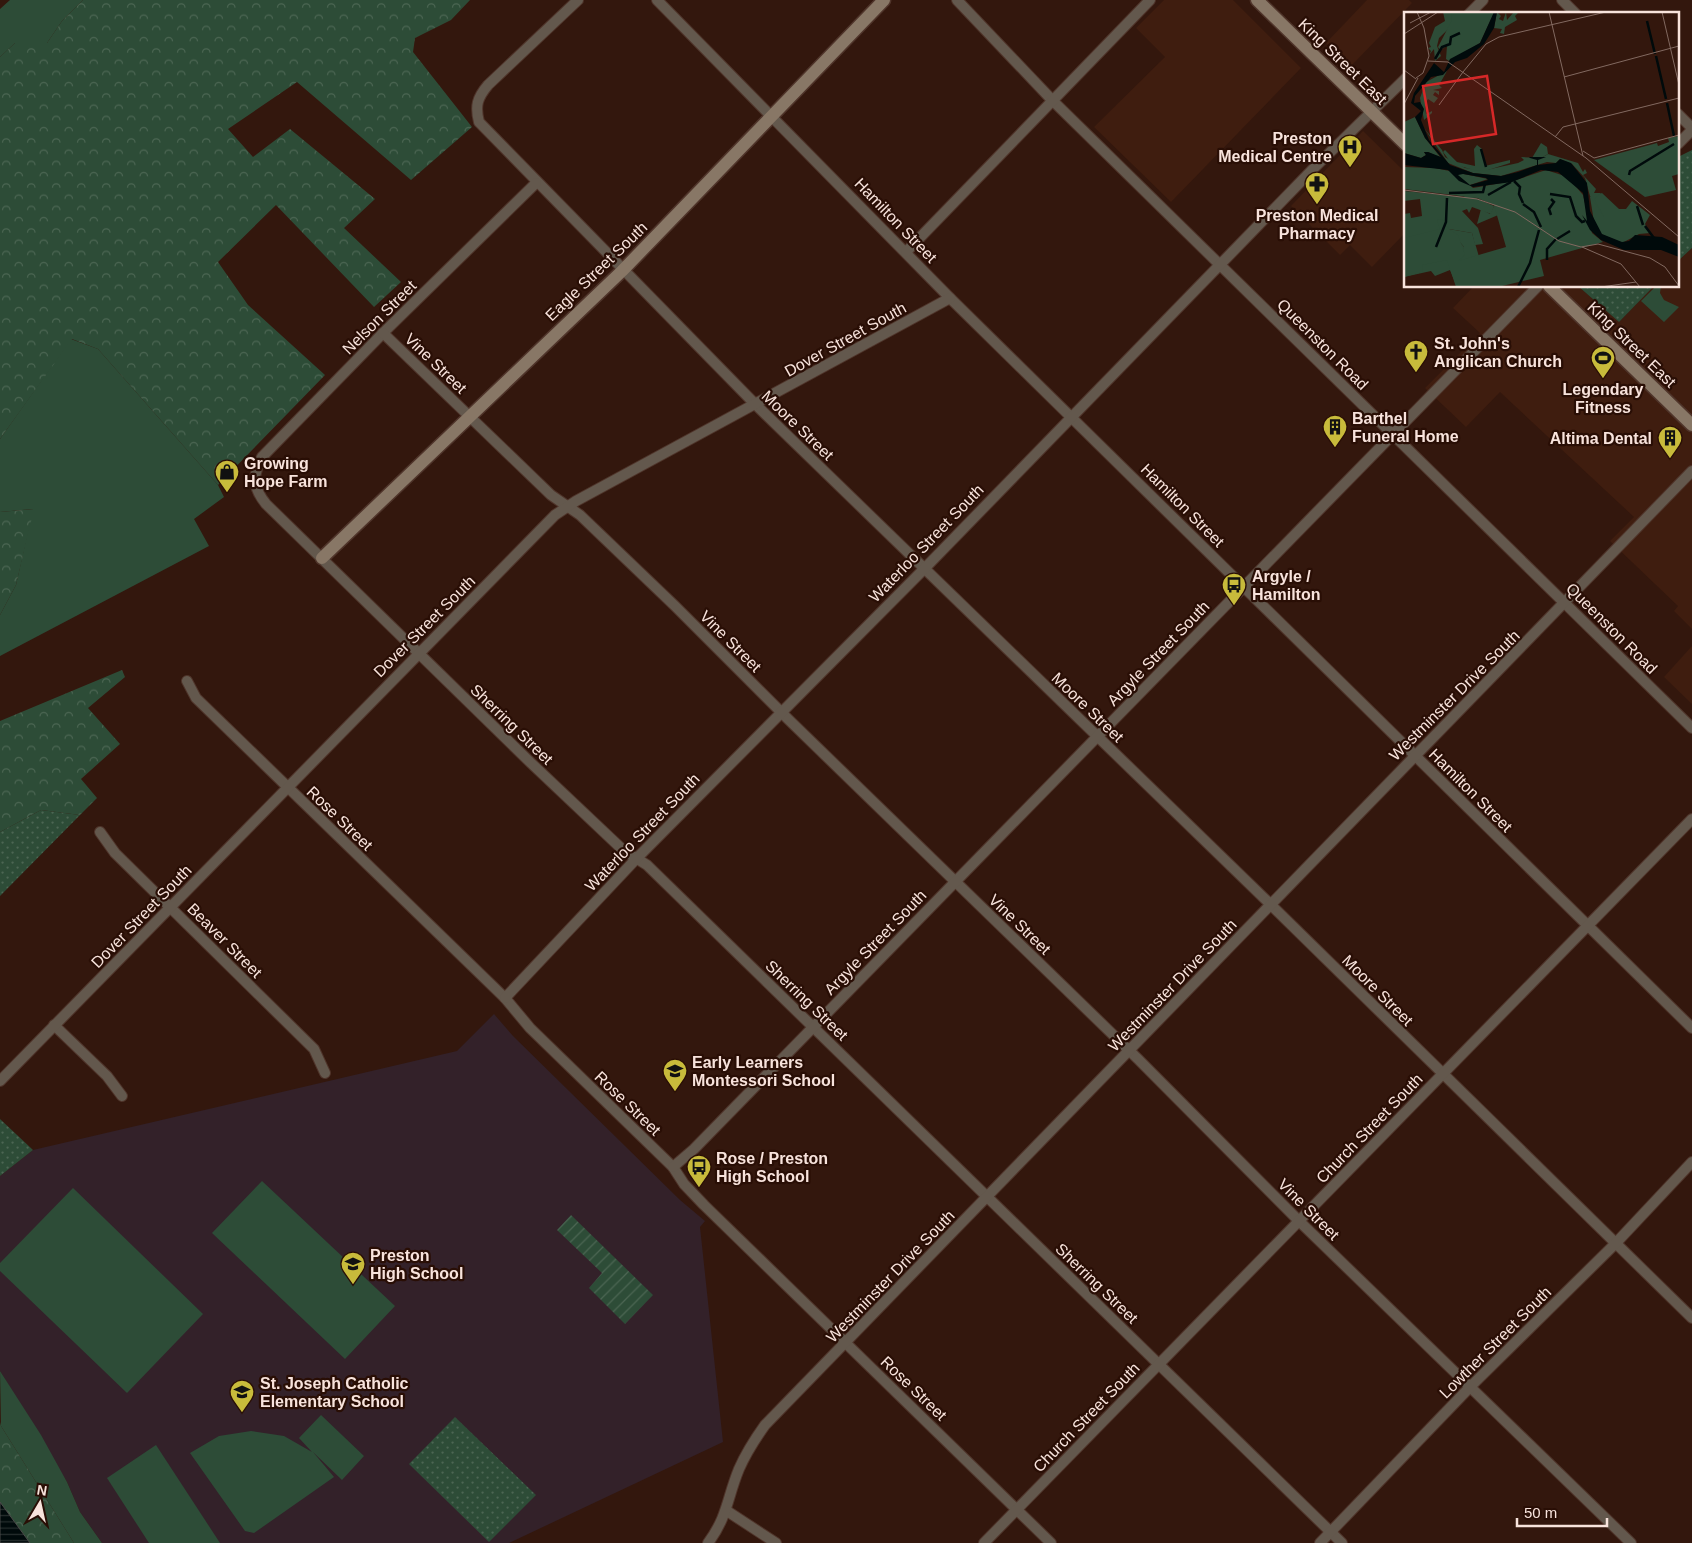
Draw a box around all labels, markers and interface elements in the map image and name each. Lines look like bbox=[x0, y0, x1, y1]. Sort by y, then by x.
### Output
inset map bbox=[1404, 12, 1680, 288]
street label: King Street East bbox=[1295, 15, 1391, 108]
place label: Preston Medical Centre bbox=[1218, 130, 1332, 165]
hospital icon: Preston Medical Centre bbox=[1337, 134, 1363, 168]
pharmacy icon: Preston Medical Pharmacy bbox=[1304, 171, 1330, 205]
street label: Hamilton Street bbox=[851, 175, 940, 266]
place label: Preston Medical Pharmacy bbox=[1256, 207, 1378, 242]
street label: Eagle Street South bbox=[542, 219, 651, 324]
street label: Nelson Street bbox=[339, 277, 420, 358]
street label: Queenston Road bbox=[1274, 296, 1371, 393]
street label: King Street East bbox=[1584, 298, 1680, 391]
street label: Dover Street South bbox=[782, 299, 909, 380]
street label: Vine Street bbox=[401, 330, 470, 397]
place label: St. John's Anglican Church bbox=[1434, 335, 1562, 370]
church icon: St. John's Anglican Church bbox=[1403, 339, 1429, 373]
sports icon: Legendary Fitness bbox=[1590, 345, 1616, 379]
place label: Legendary Fitness bbox=[1563, 381, 1644, 416]
street label: Moore Street bbox=[758, 387, 837, 464]
place label: Barthel Funeral Home bbox=[1352, 410, 1459, 445]
building icon: Barthel Funeral Home bbox=[1322, 414, 1348, 448]
building icon: Altima Dental bbox=[1657, 425, 1683, 459]
place label: Altima Dental bbox=[1550, 430, 1652, 447]
place label: Growing Hope Farm bbox=[244, 455, 328, 490]
shop icon: Growing Hope Farm bbox=[214, 459, 240, 493]
street label: Hamilton Street bbox=[1138, 460, 1228, 551]
street label: Waterloo Street South bbox=[866, 481, 987, 606]
place label: Argyle / Hamilton bbox=[1252, 568, 1320, 603]
street label: Dover Street South bbox=[370, 572, 478, 680]
bus stop icon: Argyle / Hamilton bbox=[1221, 572, 1247, 606]
street label: Queenston Road bbox=[1563, 580, 1660, 677]
street label: Argyle Street South bbox=[1104, 598, 1213, 709]
street label: Vine Street bbox=[697, 607, 765, 676]
street label: Westminster Drive South bbox=[1386, 627, 1523, 764]
street label: Moore Street bbox=[1048, 669, 1127, 746]
street label: Sherring Street bbox=[467, 681, 557, 768]
street label: Hamilton Street bbox=[1426, 745, 1516, 836]
street label: Waterloo Street South bbox=[582, 770, 703, 895]
street label: Rose Street bbox=[303, 783, 376, 854]
street label: Dover Street South bbox=[88, 861, 195, 971]
street label: Argyle Street South bbox=[821, 887, 930, 998]
street label: Vine Street bbox=[985, 891, 1054, 958]
street label: Beaver Street bbox=[184, 900, 266, 981]
street label: Westminster Drive South bbox=[1105, 916, 1240, 1055]
street label: Moore Street bbox=[1339, 952, 1417, 1029]
street label: Sherring Street bbox=[762, 957, 852, 1044]
place label: Early Learners Montessori School bbox=[692, 1054, 835, 1089]
school or university icon: Early Learners Montessori School bbox=[662, 1058, 688, 1092]
street label: Rose Street bbox=[591, 1068, 664, 1139]
street label: Church Street South bbox=[1313, 1070, 1426, 1186]
place label: Rose / Preston High School bbox=[716, 1150, 828, 1185]
bus stop icon: Rose / Preston High School bbox=[686, 1154, 712, 1188]
street label: Vine Street bbox=[1275, 1175, 1343, 1244]
street label: Westminster Drive South bbox=[823, 1207, 958, 1346]
street label: Sherring Street bbox=[1052, 1240, 1142, 1327]
place label: Preston High School bbox=[370, 1247, 463, 1282]
school or university icon: Preston High School bbox=[340, 1251, 366, 1285]
street label: Lowther Street South bbox=[1436, 1283, 1555, 1402]
street label: Rose Street bbox=[877, 1353, 950, 1424]
street label: Church Street South bbox=[1030, 1359, 1143, 1475]
place label: St. Joseph Catholic Elementary School bbox=[260, 1375, 409, 1410]
school or university icon: St. Joseph Catholic Elementary School bbox=[229, 1379, 255, 1413]
north arrow bbox=[15, 1478, 65, 1528]
text: N bbox=[36, 1481, 48, 1499]
scale bar bbox=[1517, 1496, 1607, 1528]
text: 50 m bbox=[1524, 1504, 1557, 1521]

